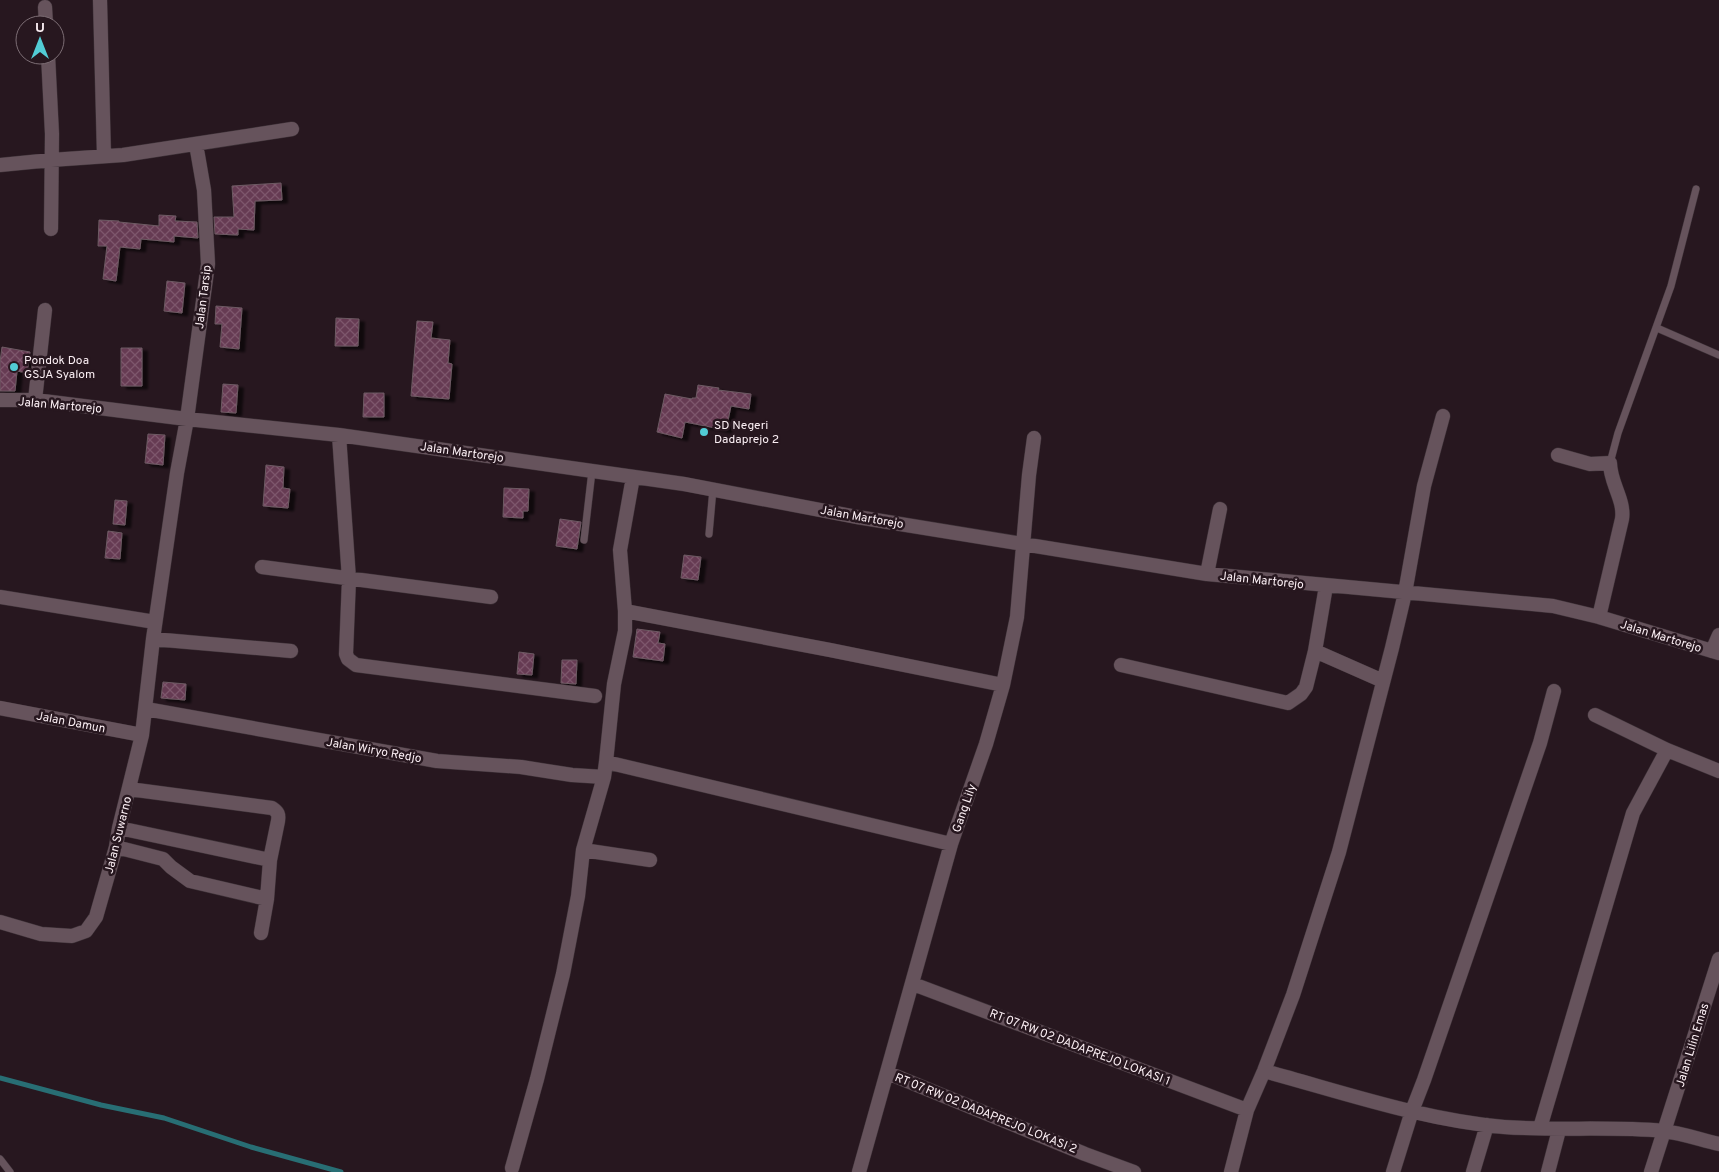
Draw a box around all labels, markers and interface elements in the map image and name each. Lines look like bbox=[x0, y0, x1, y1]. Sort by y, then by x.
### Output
north arrow bbox=[15, 15, 65, 65]
text: U bbox=[35, 20, 45, 37]
street label: Jalan Tarsip bbox=[192, 264, 216, 330]
place label: Pondok Doa GSJA Syalom bbox=[24, 353, 95, 383]
marker: Pondok Doa GSJA Syalom bbox=[8, 361, 20, 373]
street label: Jalan Martorejo bbox=[17, 394, 103, 418]
place label: SD Negeri Dadaprejo 2 bbox=[714, 418, 779, 448]
marker: SD Negeri Dadaprejo 2 bbox=[698, 426, 710, 438]
street label: Jalan Martorejo bbox=[419, 439, 505, 467]
street label: Jalan Martorejo bbox=[819, 503, 905, 533]
street label: Jalan Martorejo bbox=[1219, 569, 1305, 593]
street label: Jalan Martorejo bbox=[1618, 617, 1704, 657]
street label: Jalan Damun bbox=[35, 708, 107, 738]
street label: Jalan Wiryo Redjo bbox=[325, 735, 423, 767]
street label: Gang Lily bbox=[949, 782, 981, 835]
street label: Jalan Suwarno bbox=[102, 795, 136, 876]
street label: Jalan Lilin Emas bbox=[1673, 1001, 1713, 1089]
street label: RT 07 RW 02 DADAPREJO LOKASI 1 bbox=[987, 1006, 1172, 1090]
street label: RT 07 RW 02 DADAPREJO LOKASI 2 bbox=[892, 1070, 1079, 1158]

